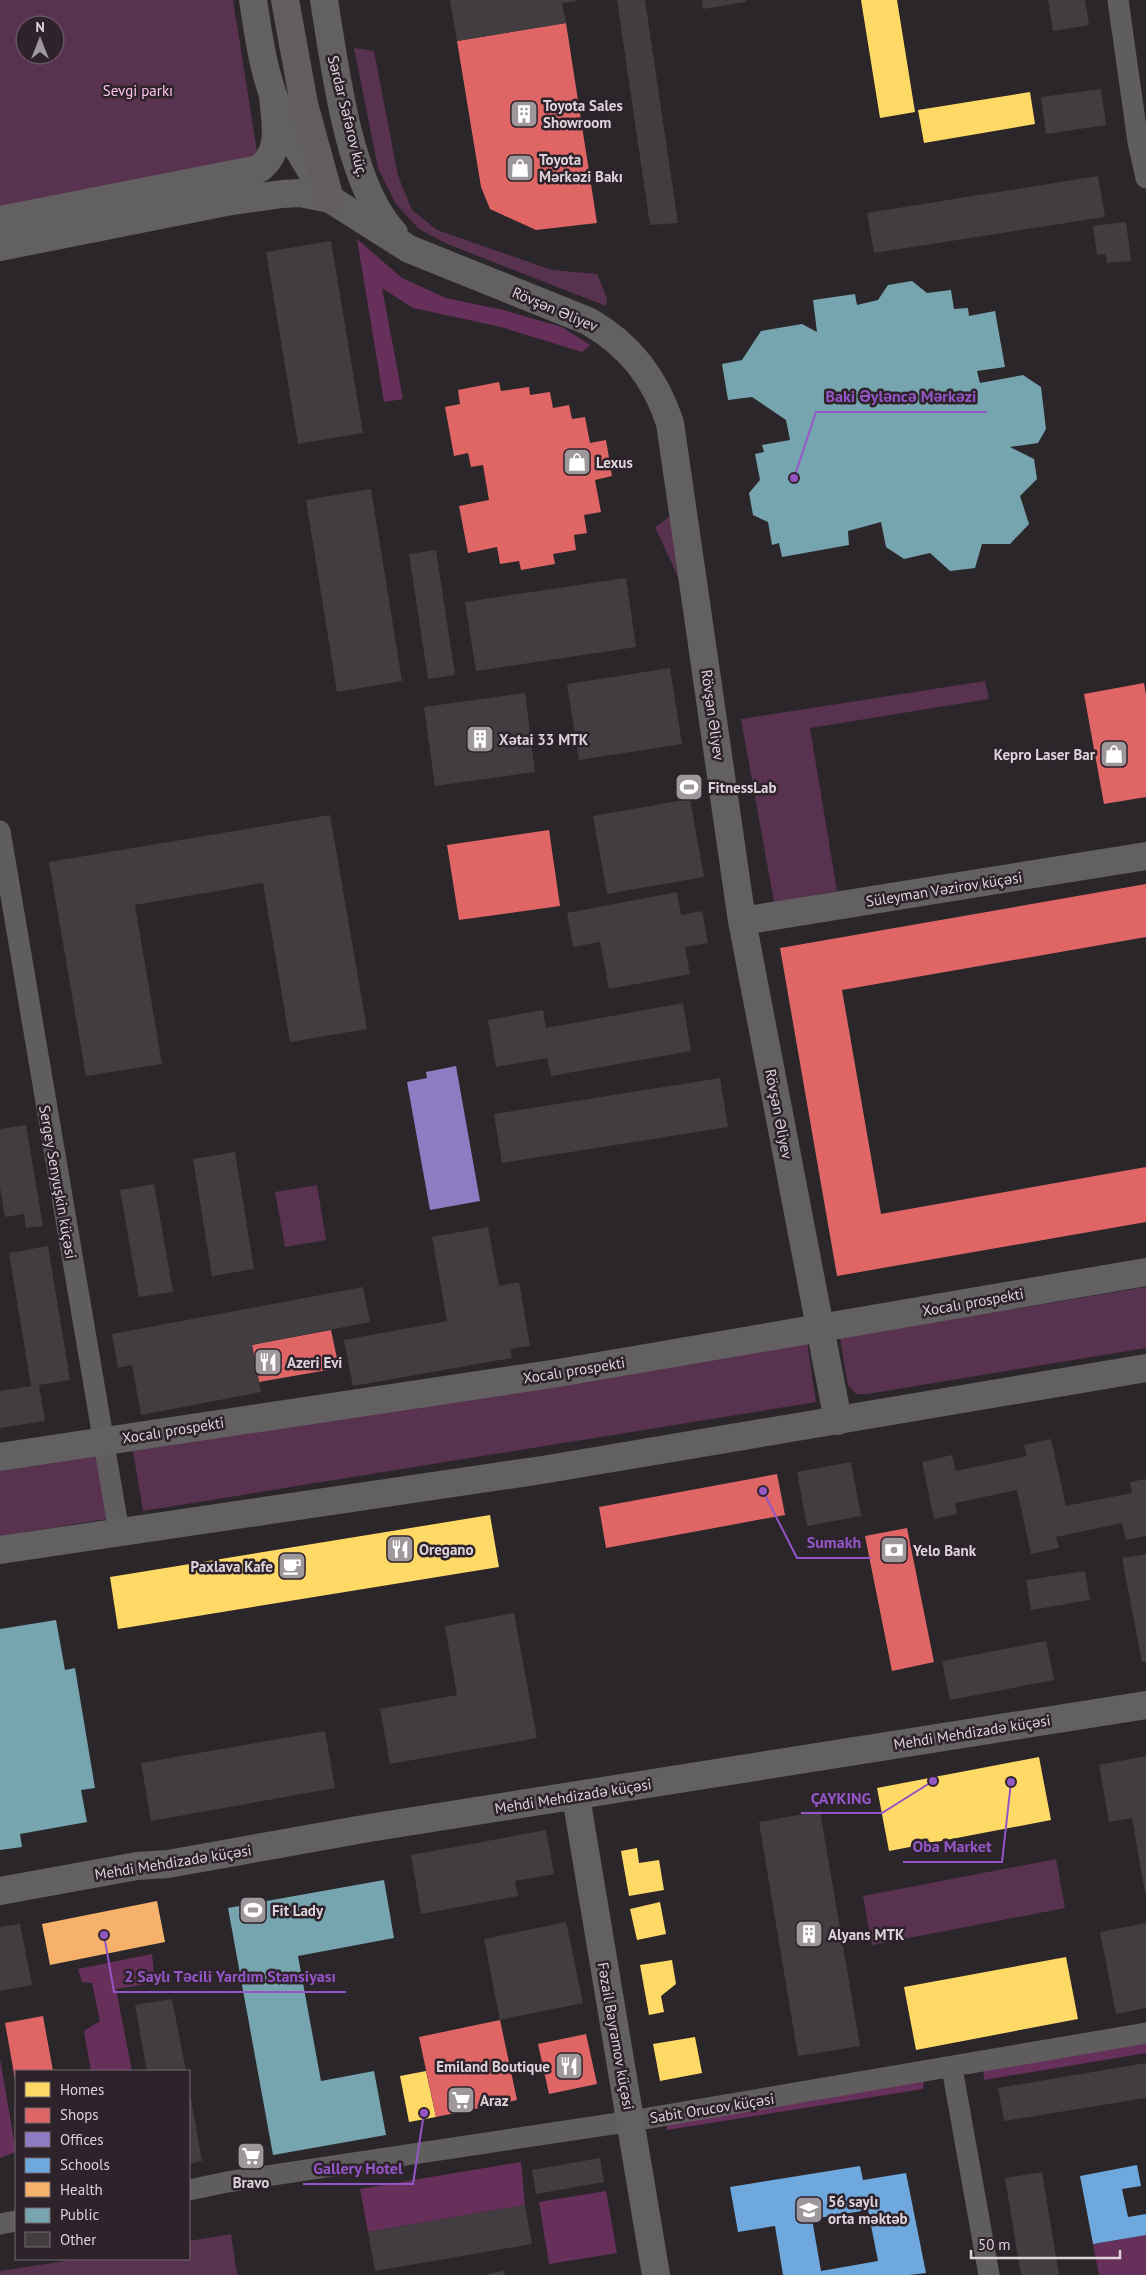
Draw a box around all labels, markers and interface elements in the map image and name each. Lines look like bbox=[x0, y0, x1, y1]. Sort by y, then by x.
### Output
north arrow bbox=[15, 15, 65, 65]
text: N bbox=[35, 18, 45, 36]
street label: Sərdar Səfərov küç. bbox=[324, 53, 372, 179]
park label: Sevgi parkı bbox=[103, 81, 173, 100]
place label: Toyota Sales Showroom bbox=[543, 96, 623, 132]
building icon: Toyota Sales Showroom bbox=[509, 99, 539, 129]
place label: Toyota Mərkəzi Bakı bbox=[539, 150, 623, 186]
shop icon: Toyota Mərkəzi Bakı bbox=[505, 153, 535, 183]
street label: Rövşən Əliyev bbox=[509, 282, 601, 336]
callout: Baki Əyləncə Mərkəzi bbox=[816, 381, 987, 412]
text: Baki Əyləncə Mərkəzi bbox=[826, 386, 976, 406]
shop icon: Lexus bbox=[562, 447, 592, 477]
place label: Lexus bbox=[596, 453, 633, 472]
street label: Rövşən Əliyev bbox=[697, 669, 729, 762]
building icon: Xətai 33 MTK bbox=[465, 724, 495, 754]
place label: Xətai 33 MTK bbox=[499, 730, 589, 749]
shop icon: Kepro Laser Bar bbox=[1099, 739, 1129, 769]
place label: Kepro Laser Bar bbox=[994, 745, 1096, 764]
sports icon: FitnessLab bbox=[674, 772, 704, 802]
place label: FitnessLab bbox=[708, 778, 777, 797]
street label: Süleyman Vəzirov küçəsi bbox=[864, 867, 1024, 911]
street label: Rövşən Əliyev bbox=[761, 1067, 797, 1161]
street label: Sergey Senyuşkin küçəsi bbox=[35, 1104, 81, 1260]
street label: Xocalı prospekti bbox=[921, 1284, 1025, 1320]
restaurant icon: Azeri Evi bbox=[253, 1347, 283, 1377]
place label: Azeri Evi bbox=[287, 1353, 342, 1372]
street label: Xocalı prospekti bbox=[522, 1353, 626, 1387]
street label: Xocalı prospekti bbox=[121, 1413, 225, 1447]
callout: Sumakh bbox=[797, 1527, 871, 1558]
text: Sumakh bbox=[807, 1532, 861, 1552]
restaurant icon: Oregano bbox=[385, 1534, 415, 1564]
bank icon: Yelo Bank bbox=[879, 1535, 909, 1565]
place label: Oregano bbox=[419, 1540, 474, 1559]
place label: Yelo Bank bbox=[912, 1541, 977, 1560]
cafe icon: Paxlava Kafe bbox=[277, 1551, 307, 1581]
place label: Paxlava Kafe bbox=[190, 1557, 273, 1576]
street label: Mehdi Mehdizadə küçəsi bbox=[892, 1710, 1052, 1754]
street label: Mehdi Mehdizadə küçəsi bbox=[493, 1774, 653, 1818]
callout: ÇAYKING bbox=[801, 1782, 882, 1813]
text: ÇAYKING bbox=[811, 1788, 872, 1808]
callout: Oba Market bbox=[903, 1831, 1002, 1862]
text: Oba Market bbox=[912, 1836, 992, 1856]
street label: Mehdi Mehdizadə küçəsi bbox=[93, 1840, 253, 1884]
sports icon: Fit Lady bbox=[238, 1895, 268, 1925]
place label: Fit Lady bbox=[272, 1901, 324, 1920]
building icon: Alyans MTK bbox=[794, 1919, 824, 1949]
place label: Alyans MTK bbox=[828, 1925, 905, 1944]
callout: 2 Saylı Təcili Yardım Stansiyası bbox=[114, 1961, 346, 1992]
street label: Fəzail Bayramov küçəsi bbox=[594, 1961, 638, 2111]
text: 2 Saylı Təcili Yardım Stansiyası bbox=[124, 1966, 336, 1986]
restaurant icon: Emiland Boutique bbox=[554, 2051, 584, 2081]
place label: Emiland Boutique bbox=[436, 2057, 550, 2076]
legend bbox=[15, 2070, 190, 2260]
text: Homes bbox=[60, 2080, 104, 2099]
supermarket icon: Araz bbox=[446, 2085, 476, 2115]
street label: Sabit Orucov küçəsi bbox=[648, 2089, 776, 2127]
place label: Araz bbox=[480, 2091, 509, 2110]
text: Shops bbox=[60, 2105, 99, 2124]
text: Offices bbox=[60, 2130, 104, 2149]
supermarket icon: Bravo bbox=[236, 2141, 266, 2171]
callout: Gallery Hotel bbox=[303, 2153, 413, 2184]
text: Schools bbox=[60, 2155, 110, 2174]
text: Gallery Hotel bbox=[313, 2158, 403, 2178]
place label: Bravo bbox=[233, 2173, 269, 2192]
text: Health bbox=[60, 2180, 103, 2199]
place label: 56 saylı orta məktəb bbox=[828, 2192, 908, 2228]
school or university icon: 56 saylı orta məktəb bbox=[794, 2195, 824, 2225]
text: Public bbox=[60, 2205, 99, 2224]
scale bar bbox=[971, 2228, 1120, 2260]
text: Other bbox=[60, 2230, 96, 2249]
text: 50 m bbox=[978, 2235, 1011, 2254]

